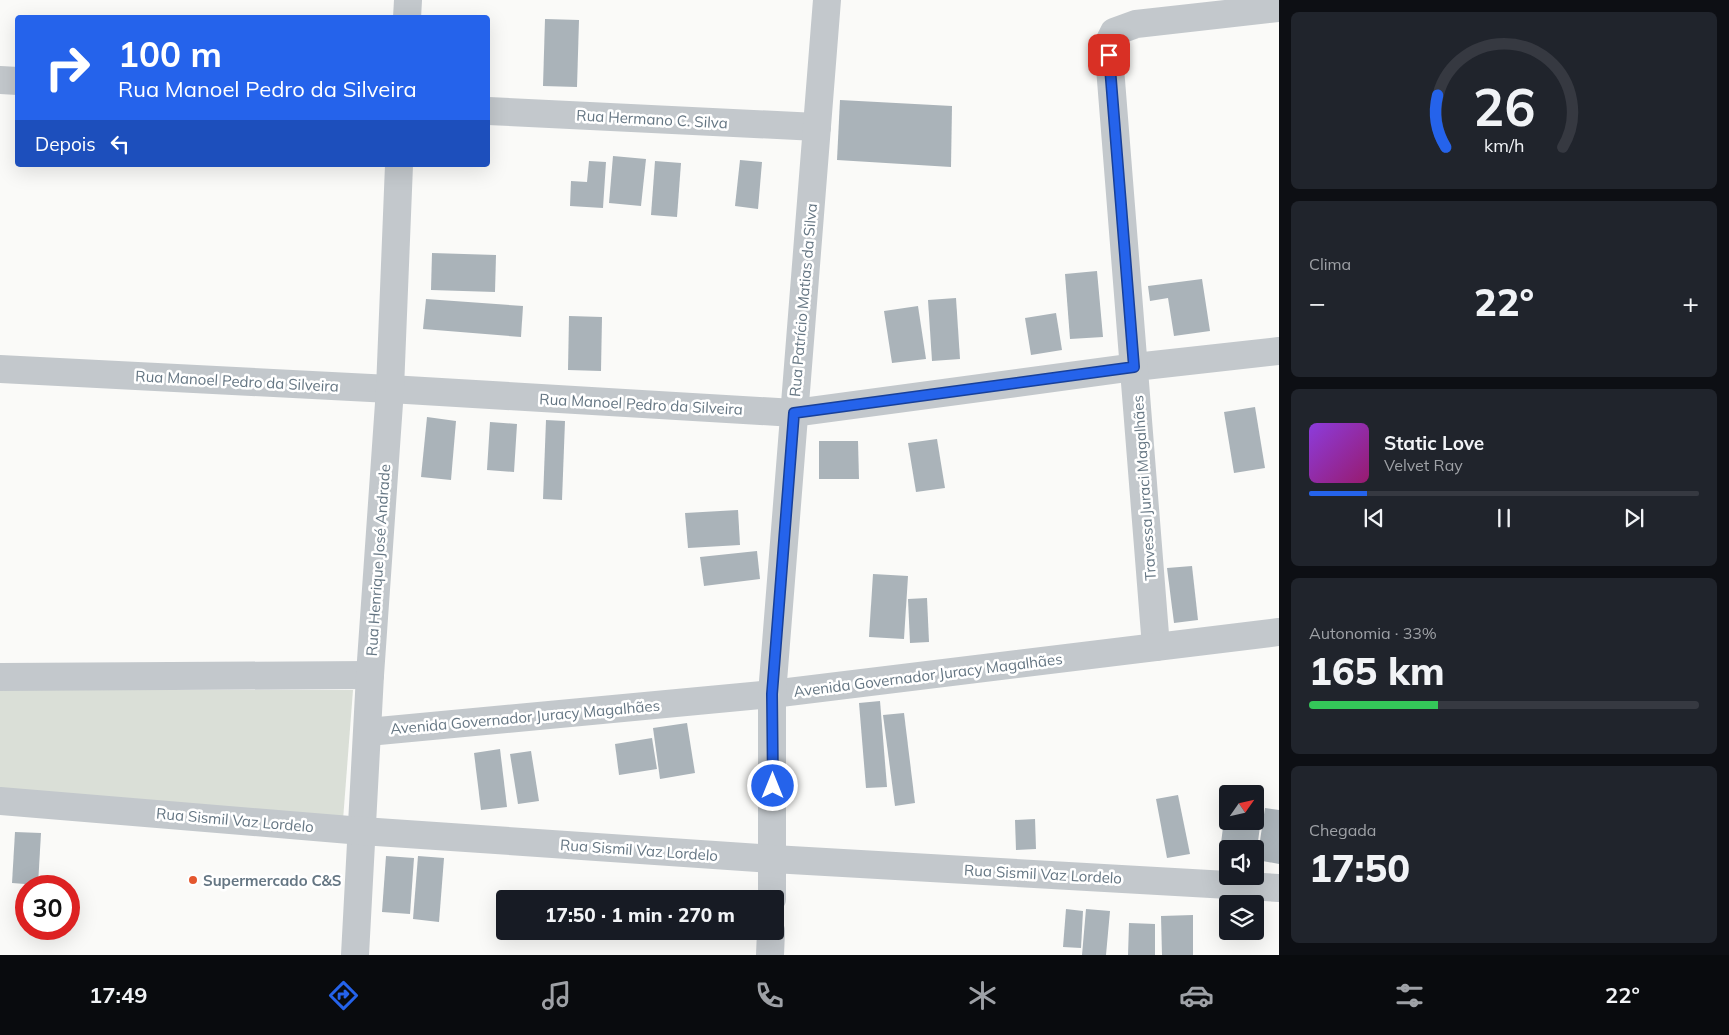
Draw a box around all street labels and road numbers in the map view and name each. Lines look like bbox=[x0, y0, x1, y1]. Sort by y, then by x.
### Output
street label: Rua Hermano C. Silva bbox=[576, 106, 728, 132]
street label: Rua Patrício Matias da Silva bbox=[785, 202, 821, 398]
street label: Rua Manoel Pedro da Silveira bbox=[135, 366, 339, 396]
street label: Rua Manoel Pedro da Silveira bbox=[539, 389, 743, 419]
street label: Travessa Juraci Magalhães bbox=[1128, 395, 1160, 581]
street label: Rua Henrique José Andrade bbox=[362, 463, 394, 657]
street label: Avenida Governador Juracy Magalhães bbox=[792, 649, 1064, 701]
street label: Avenida Governador Juracy Magalhães bbox=[389, 696, 661, 738]
street label: Rua Sismil Vaz Lordelo bbox=[155, 804, 315, 836]
street label: Rua Sismil Vaz Lordelo bbox=[559, 835, 719, 865]
street label: Rua Sismil Vaz Lordelo bbox=[964, 860, 1122, 888]

